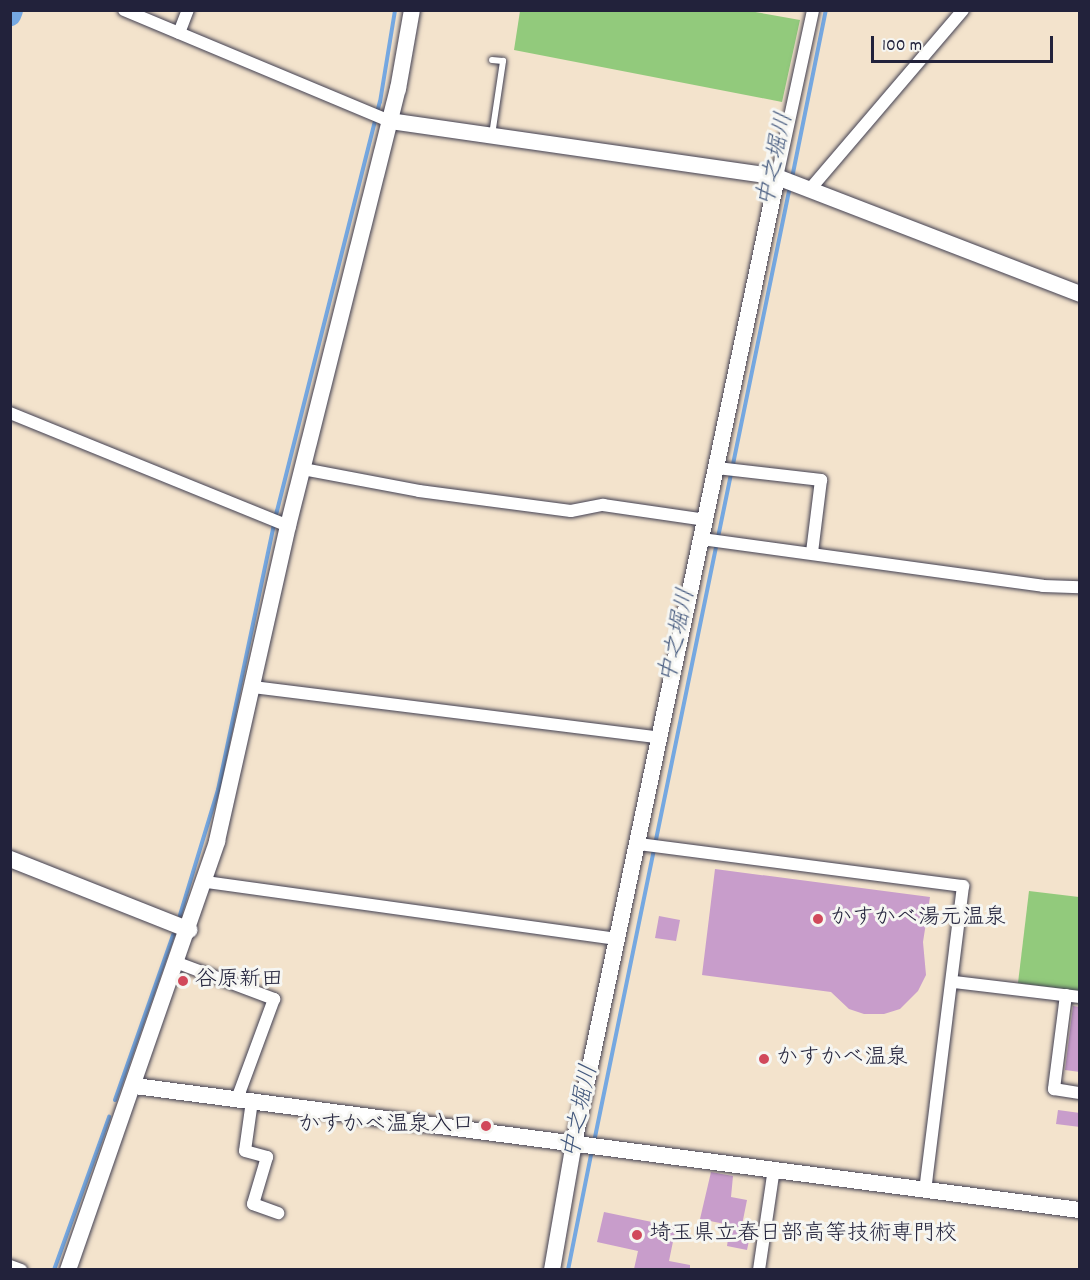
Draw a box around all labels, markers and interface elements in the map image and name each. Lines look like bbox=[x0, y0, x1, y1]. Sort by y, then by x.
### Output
scale bar bbox=[874, 24, 1056, 62]
text: 100 m bbox=[882, 34, 922, 59]
water label: 中之堀川 bbox=[753, 110, 801, 210]
water label: 中之堀川 bbox=[655, 586, 703, 686]
place label: かすかべ湯元温泉 bbox=[830, 906, 1006, 932]
marker: かすかべ湯元温泉 bbox=[811, 912, 825, 926]
place label: 谷原新田 bbox=[195, 968, 283, 994]
marker: 谷原新田 bbox=[176, 974, 190, 988]
place label: かすかべ温泉 bbox=[776, 1046, 908, 1072]
marker: かすかべ温泉 bbox=[757, 1052, 771, 1066]
water label: 中之堀川 bbox=[558, 1062, 606, 1162]
place label: かすかべ温泉入口 bbox=[298, 1113, 474, 1139]
marker: かすかべ温泉入口 bbox=[479, 1119, 493, 1133]
place label: 埼玉県立春日部高等技術専門校 bbox=[649, 1222, 957, 1248]
marker: 埼玉県立春日部高等技術専門校 bbox=[630, 1228, 644, 1242]

